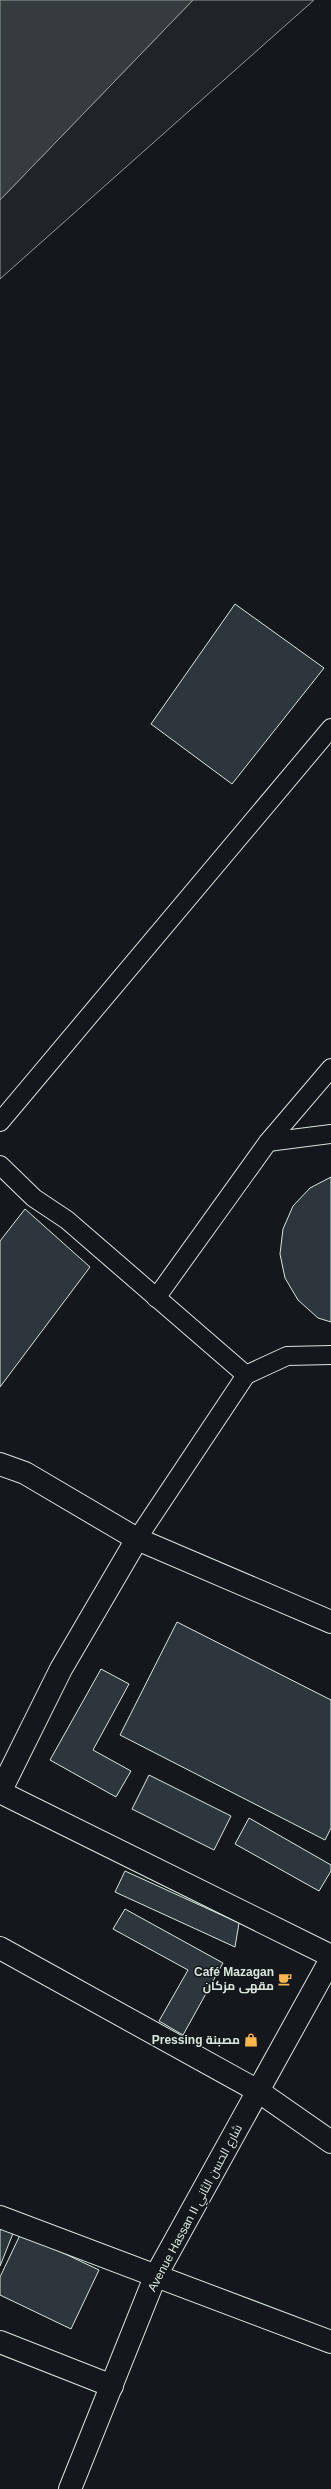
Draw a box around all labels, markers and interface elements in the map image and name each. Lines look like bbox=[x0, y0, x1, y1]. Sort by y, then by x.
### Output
place label: Café Mazagan مقهى مزكان bbox=[194, 1965, 274, 1994]
cafe icon: Café Mazagan مقهى مزكان bbox=[277, 1971, 293, 1987]
shop icon: Pressing مصبنة bbox=[243, 2032, 259, 2048]
place label: Pressing مصبنة bbox=[152, 2033, 240, 2047]
street label: Avenue Hassan II شارع الحسن الثاني bbox=[145, 2122, 248, 2295]

